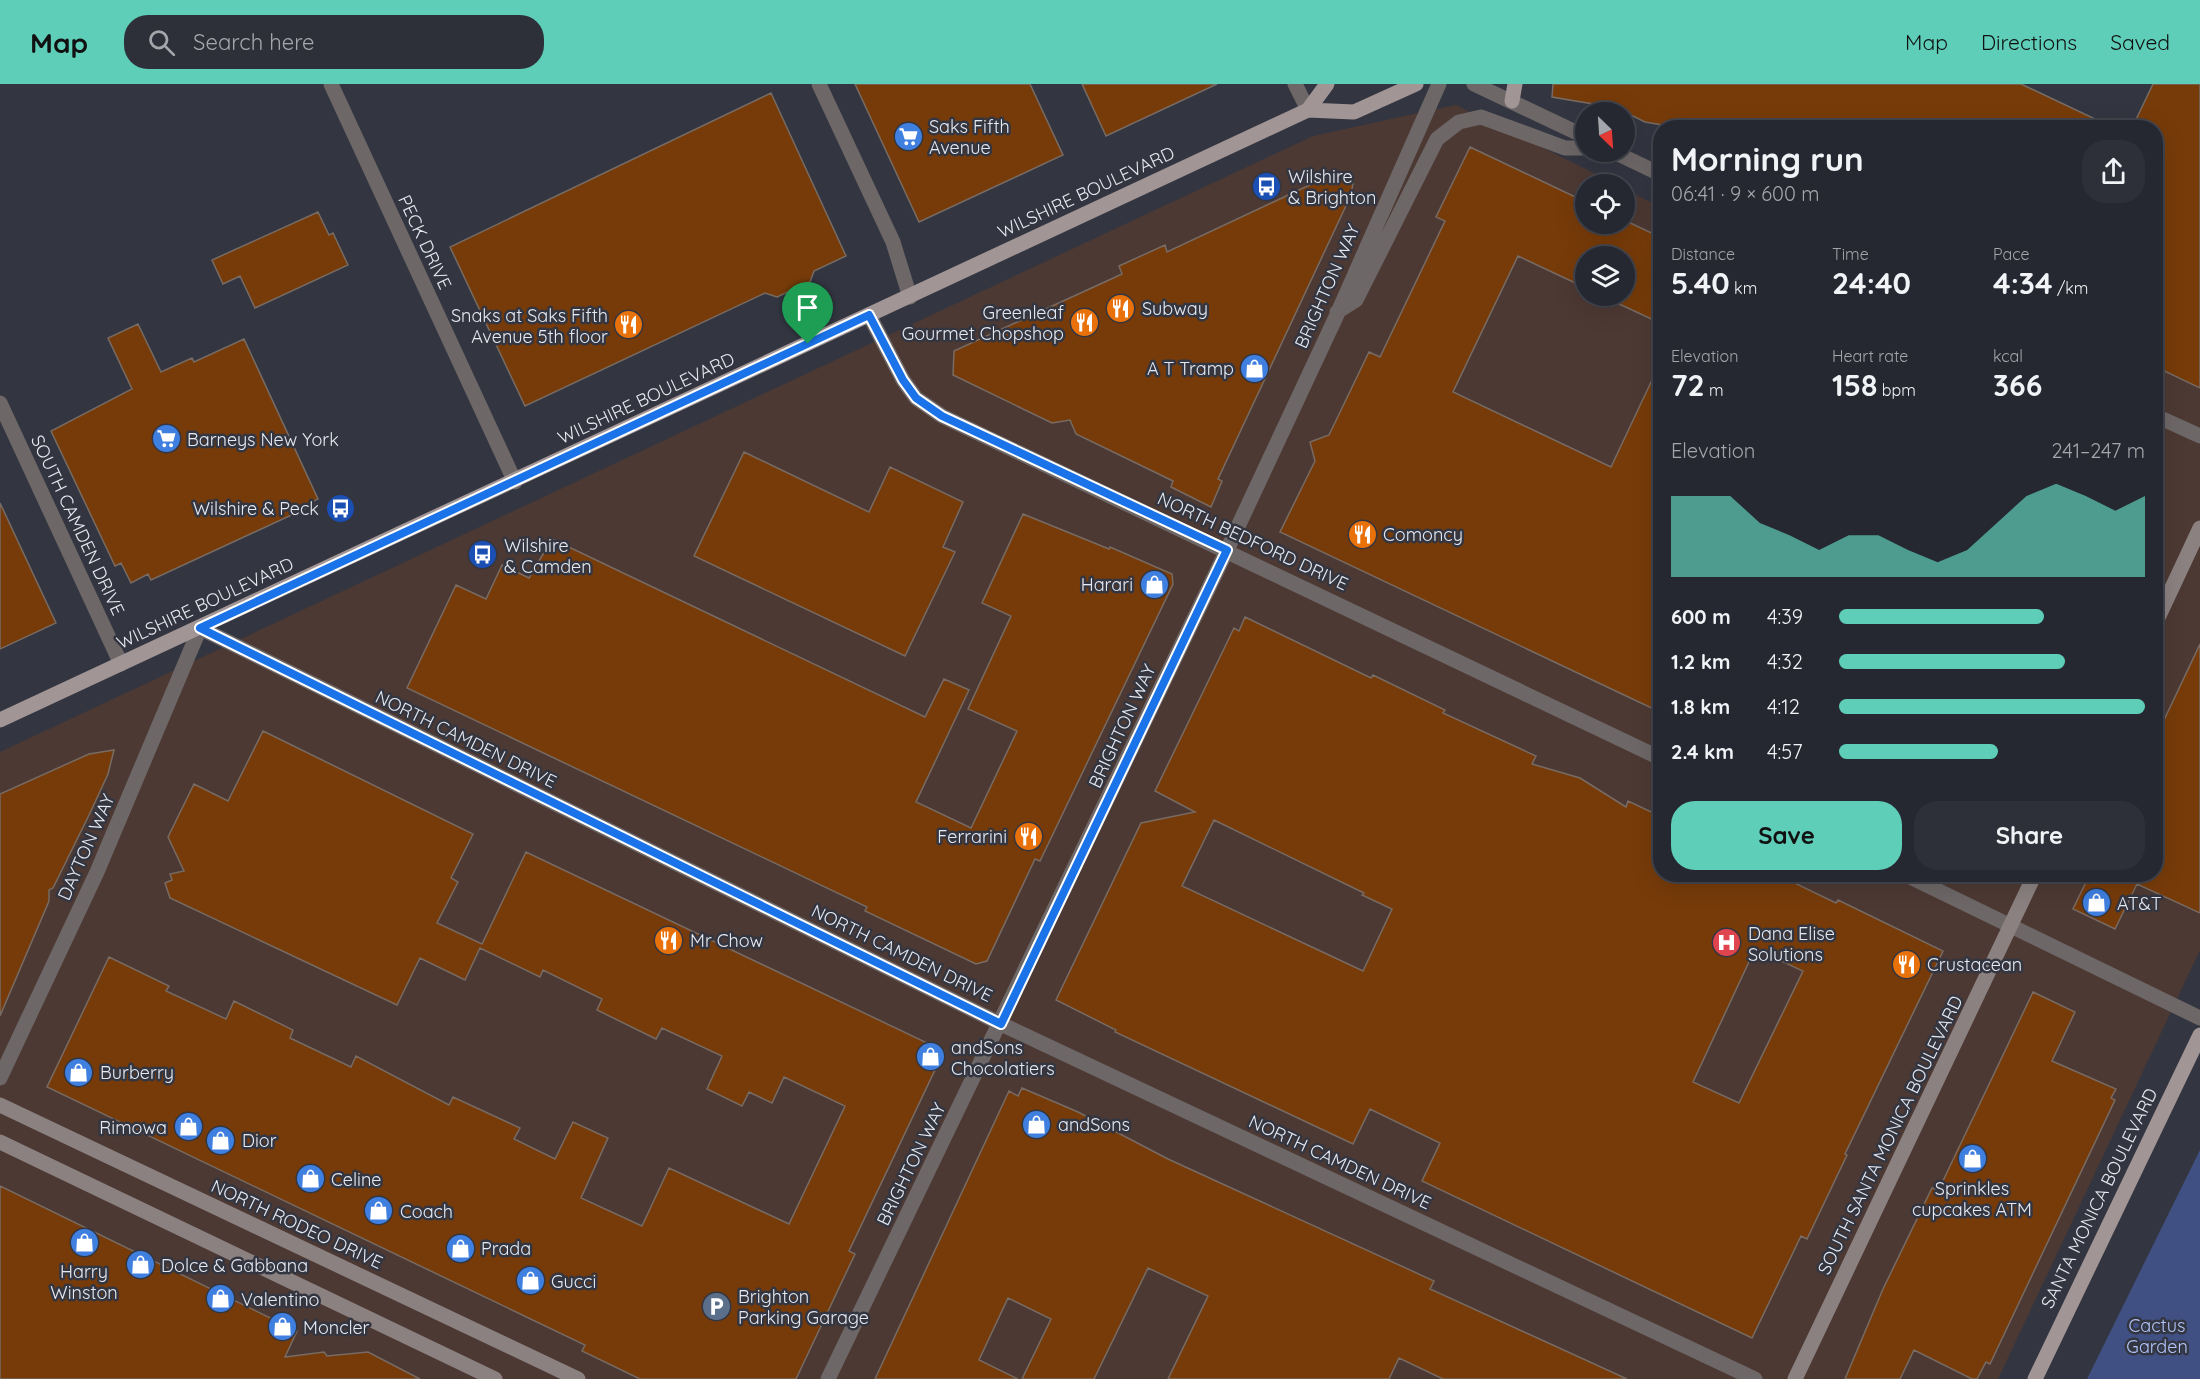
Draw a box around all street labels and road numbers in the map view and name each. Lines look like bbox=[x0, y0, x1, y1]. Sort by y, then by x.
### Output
street label: WILSHIRE BOULEVARD bbox=[994, 141, 1178, 243]
street label: PECK DRIVE bbox=[393, 191, 457, 293]
street label: BRIGHTON WAY bbox=[1289, 220, 1365, 352]
street label: WILSHIRE BOULEVARD bbox=[554, 347, 738, 449]
street label: SOUTH CAMDEN DRIVE bbox=[26, 431, 130, 619]
street label: NORTH BEDFORD DRIVE bbox=[1154, 487, 1352, 595]
street label: WILSHIRE BOULEVARD bbox=[113, 552, 297, 654]
street label: BRIGHTON WAY bbox=[1083, 660, 1161, 792]
street label: NORTH CAMDEN DRIVE bbox=[372, 685, 560, 793]
street label: DAYTON WAY bbox=[52, 790, 120, 904]
street label: NORTH CAMDEN DRIVE bbox=[808, 899, 996, 1007]
street label: SOUTH SANTA MONICA BOULEVARD bbox=[1812, 992, 1968, 1278]
street label: SANTA MONICA BOULEVARD bbox=[2036, 1084, 2162, 1312]
street label: BRIGHTON WAY bbox=[871, 1099, 951, 1229]
street label: NORTH CAMDEN DRIVE bbox=[1245, 1110, 1435, 1214]
street label: NORTH RODEO DRIVE bbox=[208, 1174, 386, 1274]

